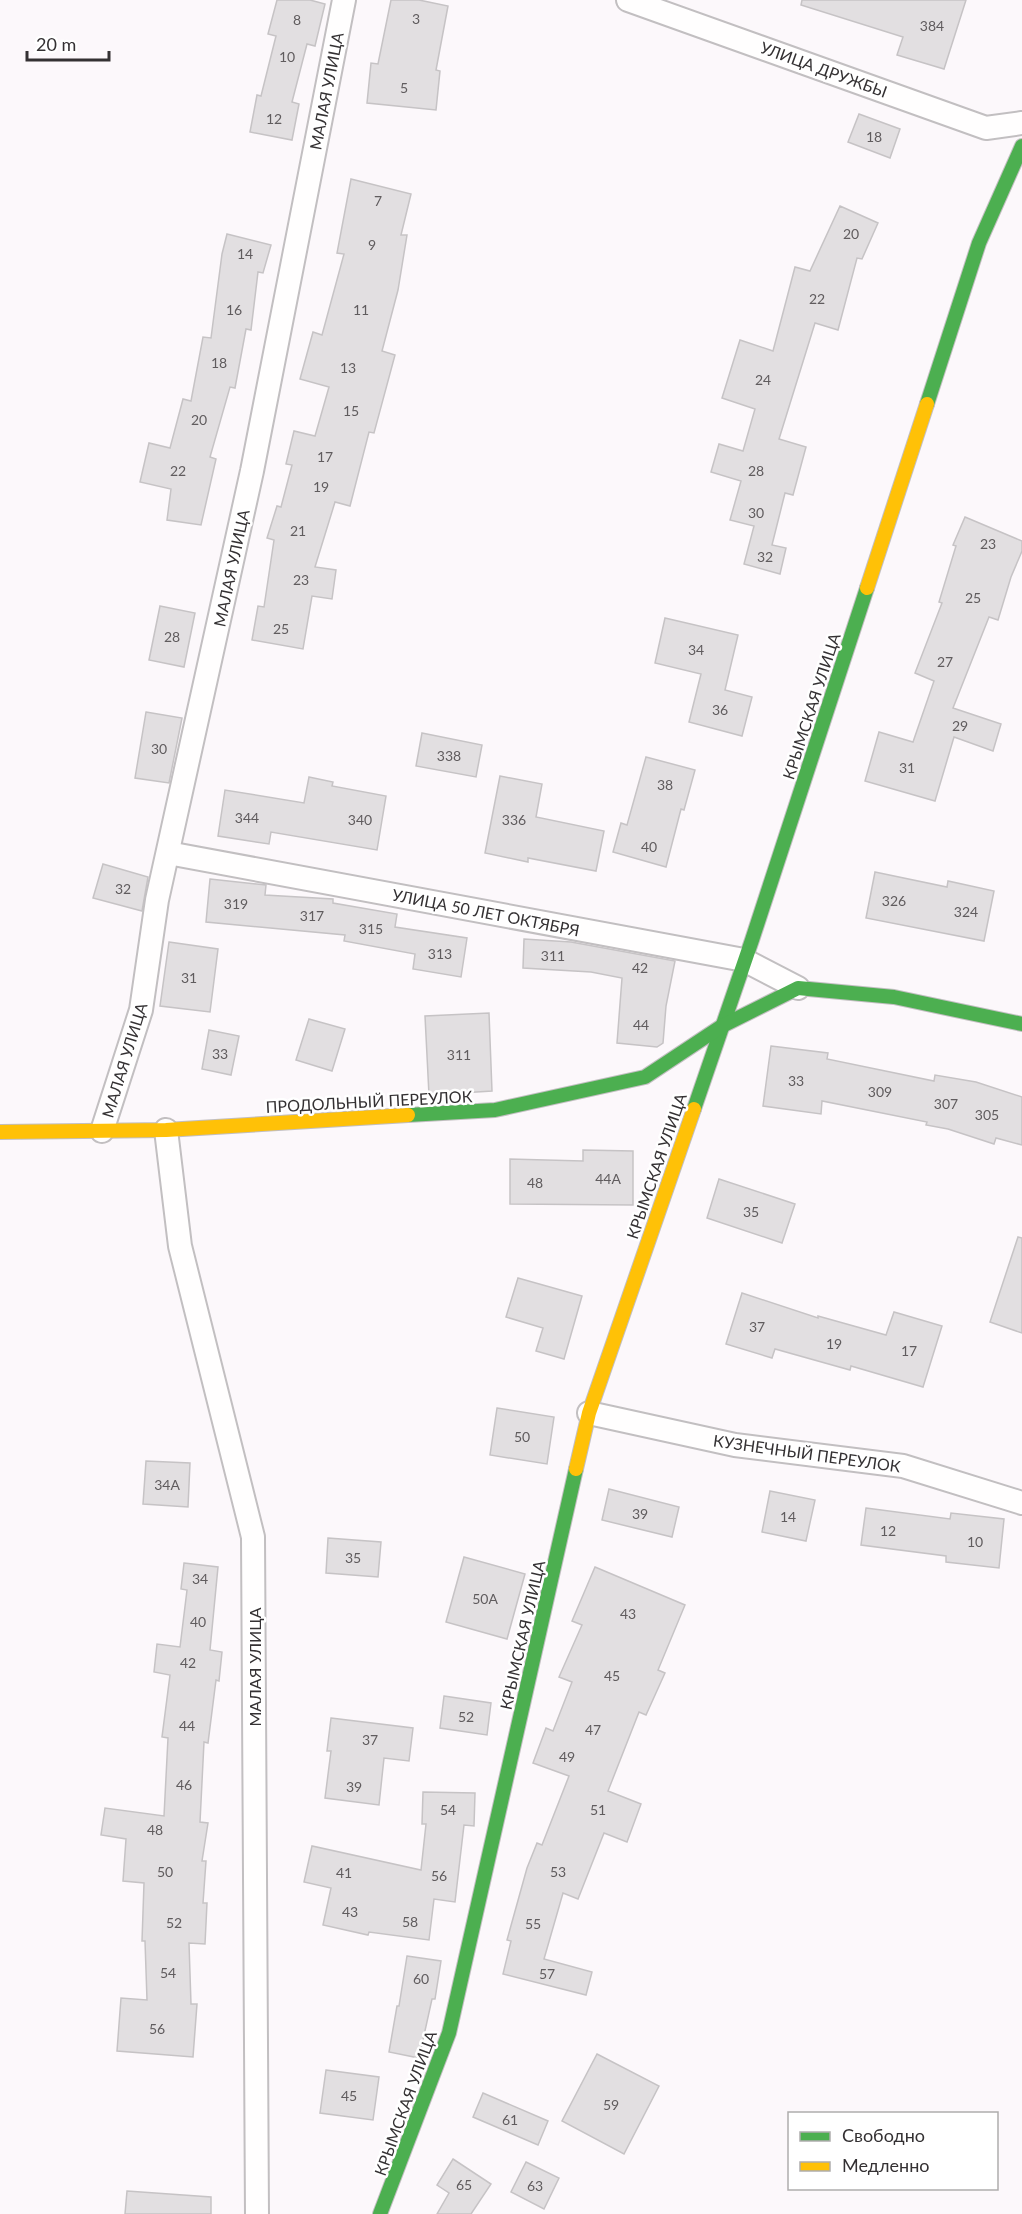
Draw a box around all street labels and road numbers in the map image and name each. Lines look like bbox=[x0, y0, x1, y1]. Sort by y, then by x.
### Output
street label: МАЛАЯ УЛИЦА bbox=[305, 30, 347, 151]
street label: УЛИЦА ДРУЖБЫ bbox=[758, 37, 890, 101]
street label: МАЛАЯ УЛИЦА bbox=[209, 508, 253, 628]
street label: КРЫМСКАЯ УЛИЦА bbox=[778, 630, 844, 782]
street label: УЛИЦА 50 ЛЕТ ОКТЯБРЯ bbox=[391, 885, 581, 939]
street label: МАЛАЯ УЛИЦА bbox=[97, 1000, 151, 1120]
street label: ПРОДОЛЬНЫЙ ПЕРЕУЛОК bbox=[265, 1086, 473, 1116]
street label: КРЫМСКАЯ УЛИЦА bbox=[622, 1091, 690, 1241]
street label: КУЗНЕЧНЫЙ ПЕРЕУЛОК bbox=[712, 1430, 902, 1476]
street label: КРЫМСКАЯ УЛИЦА bbox=[496, 1558, 548, 1712]
street label: МАЛАЯ УЛИЦА bbox=[245, 1607, 264, 1727]
street label: КРЫМСКАЯ УЛИЦА bbox=[370, 2028, 440, 2178]

